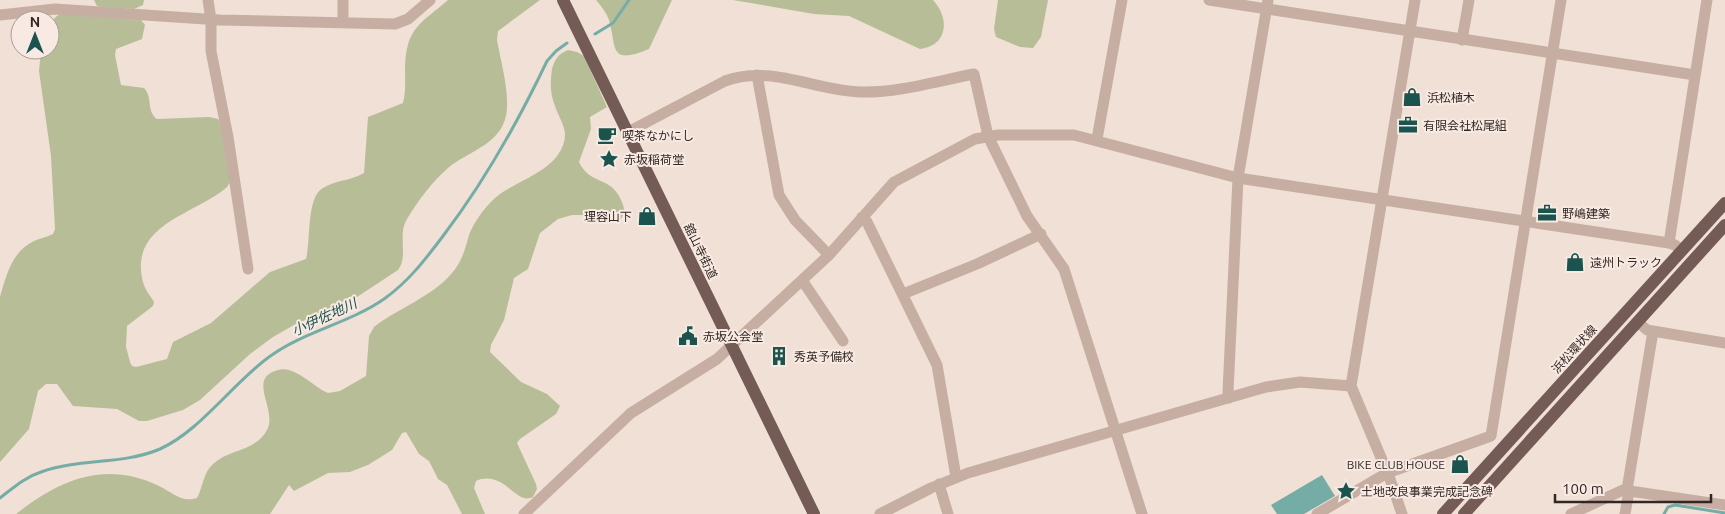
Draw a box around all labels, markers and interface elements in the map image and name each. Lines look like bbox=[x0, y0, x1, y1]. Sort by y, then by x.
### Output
north arrow bbox=[10, 10, 60, 60]
text: N bbox=[30, 14, 40, 30]
shop icon: 浜松植木 bbox=[1401, 86, 1423, 108]
place label: 浜松植木 bbox=[1427, 91, 1475, 104]
office icon: 有限会社松尾組 bbox=[1397, 114, 1419, 136]
place label: 有限会社松尾組 bbox=[1423, 119, 1507, 132]
cafe icon: 喫茶なかにし bbox=[596, 124, 618, 146]
place label: 喫茶なかにし bbox=[622, 129, 694, 142]
place icon: 赤坂稲荷堂 bbox=[598, 148, 620, 170]
place label: 赤坂稲荷堂 bbox=[624, 153, 684, 166]
office icon: 野嶋建築 bbox=[1536, 202, 1558, 224]
shop icon: 理容山下 bbox=[636, 205, 658, 227]
place label: 野嶋建築 bbox=[1562, 207, 1610, 220]
place label: 理容山下 bbox=[584, 210, 632, 223]
street label: 舘山寺街道 bbox=[682, 221, 720, 281]
shop icon: 遠州トラック bbox=[1564, 251, 1586, 273]
place label: 遠州トラック bbox=[1590, 256, 1662, 269]
water label: 小伊佐地川 bbox=[289, 294, 361, 339]
street label: 浜松環状線 bbox=[1549, 322, 1599, 376]
public building icon: 赤坂公会堂 bbox=[677, 325, 699, 347]
place label: 赤坂公会堂 bbox=[703, 330, 763, 343]
building icon: 秀英予備校 bbox=[768, 345, 790, 367]
place label: 秀英予備校 bbox=[794, 350, 854, 363]
shop icon: BIKE CLUB HOUSE bbox=[1449, 453, 1471, 475]
place label: BIKE CLUB HOUSE bbox=[1347, 458, 1445, 471]
scale bar bbox=[1555, 472, 1711, 504]
place icon: 土地改良事業完成記念碑 bbox=[1335, 480, 1357, 502]
text: 100 m bbox=[1562, 480, 1604, 497]
place label: 土地改良事業完成記念碑 bbox=[1361, 485, 1493, 498]

